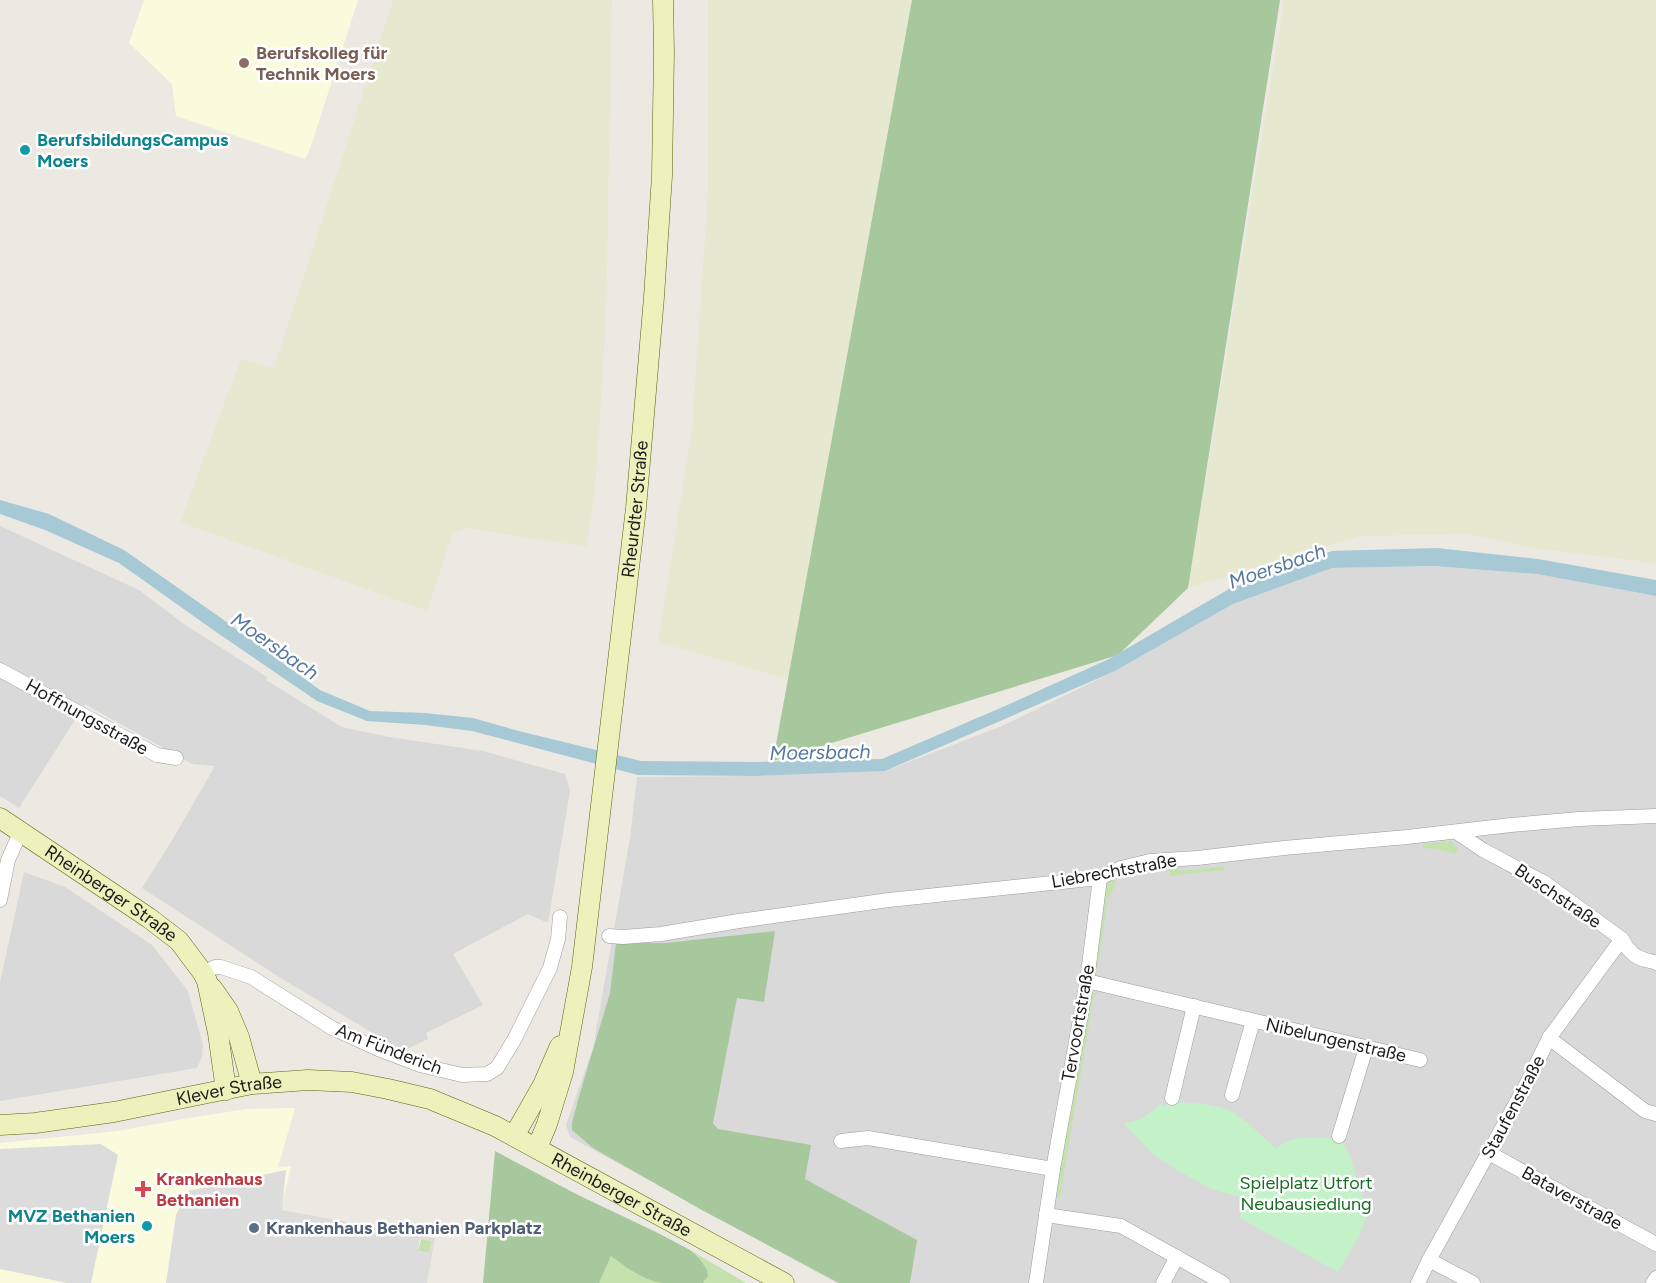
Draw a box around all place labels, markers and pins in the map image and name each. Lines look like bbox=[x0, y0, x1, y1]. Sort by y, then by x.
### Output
place label: Berufskolleg für Technik Moers bbox=[256, 42, 387, 85]
marker: Berufskolleg für Technik Moers bbox=[237, 56, 251, 70]
place label: BerufsbildungsCampus Moers bbox=[37, 129, 229, 172]
marker: BerufsbildungsCampus Moers bbox=[18, 143, 32, 157]
place label: Krankenhaus Bethanien bbox=[156, 1168, 263, 1211]
marker: Krankenhaus Bethanien bbox=[134, 1180, 152, 1198]
place label: MVZ Bethanien Moers bbox=[8, 1205, 136, 1248]
place label: Krankenhaus Bethanien Parkplatz bbox=[266, 1217, 542, 1239]
marker: MVZ Bethanien Moers bbox=[140, 1219, 154, 1233]
marker: Krankenhaus Bethanien Parkplatz bbox=[247, 1221, 261, 1235]

